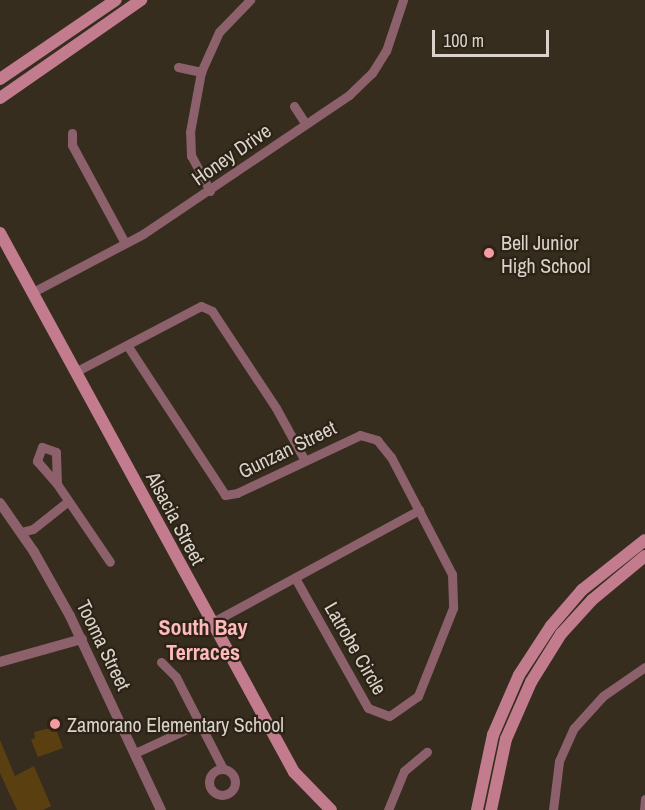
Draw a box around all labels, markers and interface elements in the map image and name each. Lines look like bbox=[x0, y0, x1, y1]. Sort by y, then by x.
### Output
scale bar bbox=[435, 18, 552, 56]
text: 100 m bbox=[443, 28, 484, 53]
street label: Honey Drive bbox=[187, 118, 275, 190]
place label: Bell Junior High School bbox=[501, 230, 590, 277]
marker: Bell Junior High School bbox=[482, 246, 496, 260]
street label: Gunzan Street bbox=[234, 415, 340, 483]
street label: Alsacia Street bbox=[141, 467, 211, 569]
street label: Tooma Street bbox=[72, 596, 136, 694]
street label: Latrobe Circle bbox=[320, 597, 392, 699]
district label: South Bay Terraces bbox=[158, 614, 248, 666]
place label: Zamorano Elementary School bbox=[67, 712, 284, 736]
marker: Zamorano Elementary School bbox=[48, 717, 62, 731]

